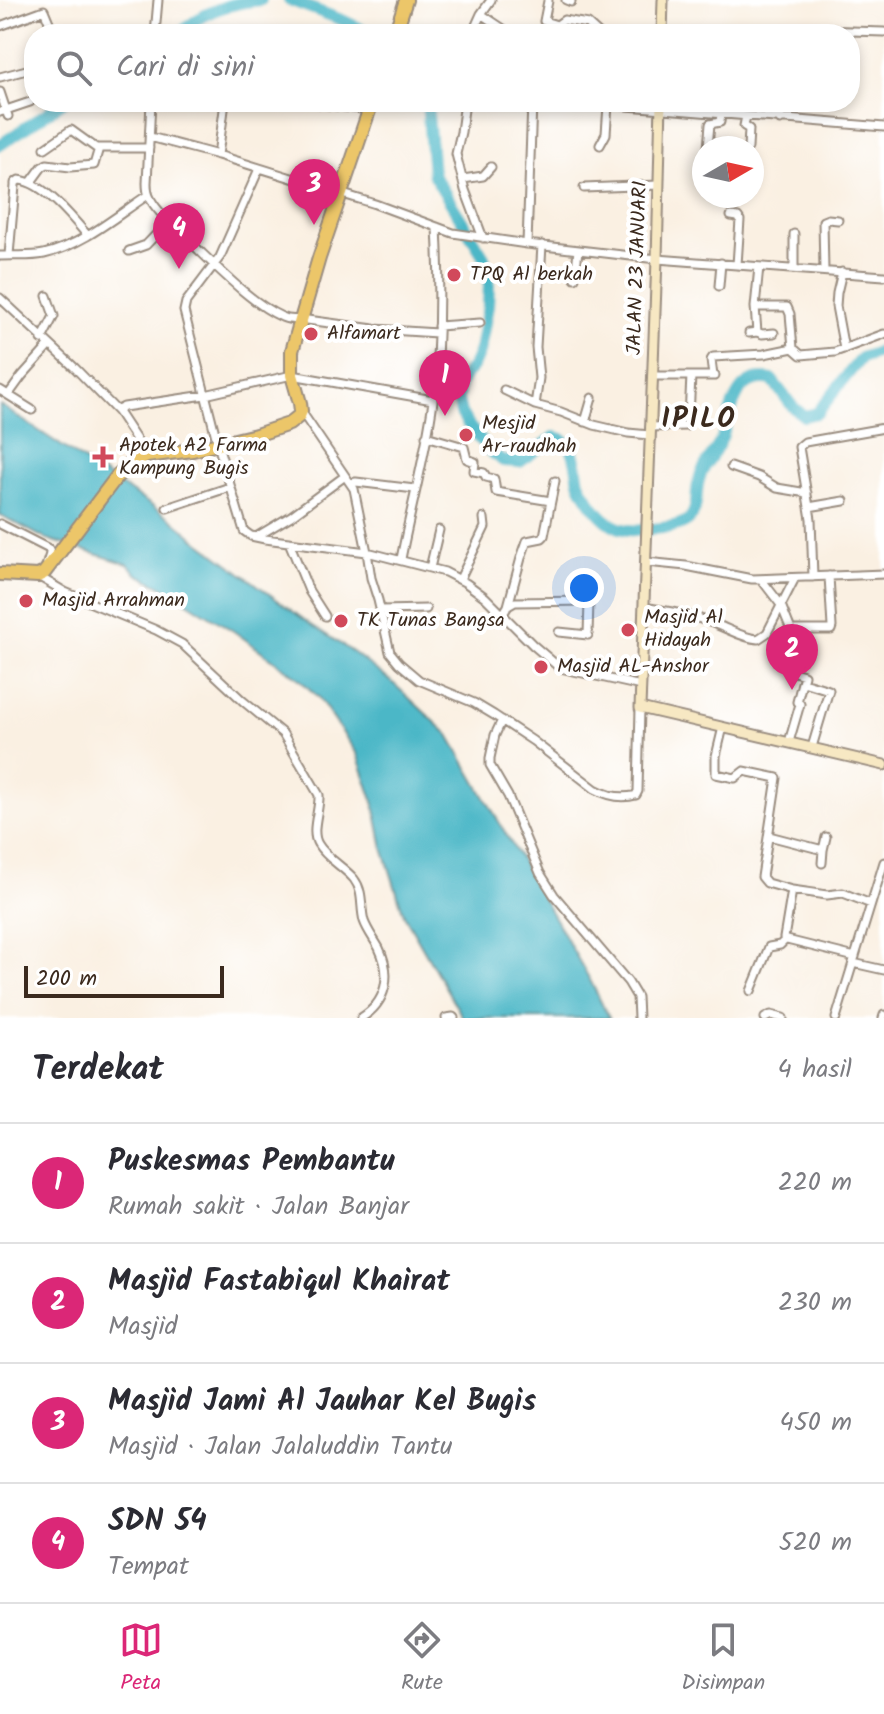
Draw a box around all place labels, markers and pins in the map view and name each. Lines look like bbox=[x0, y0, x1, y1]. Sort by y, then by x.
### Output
pin: 3 bbox=[288, 159, 340, 225]
pin: 4 bbox=[153, 203, 205, 269]
place label: TPQ Al berkah bbox=[470, 259, 593, 291]
marker: TPQ Al berkah bbox=[445, 266, 463, 284]
place label: Alfamart bbox=[327, 318, 401, 350]
marker: Alfamart bbox=[302, 325, 320, 343]
pin: 1 bbox=[419, 350, 471, 416]
place label: Mesjid Ar-raudhah bbox=[482, 408, 576, 463]
marker: Mesjid Ar-raudhah bbox=[457, 426, 475, 444]
place label: Apotek A2 Farma Kampung Bugis bbox=[119, 430, 267, 485]
marker: Apotek A2 Farma Kampung Bugis bbox=[94, 448, 112, 466]
place label: Masjid Arrahman bbox=[42, 585, 185, 617]
marker: Masjid Arrahman bbox=[17, 592, 35, 610]
place label: Masjid Al Hidayah bbox=[644, 602, 723, 657]
place label: TK Tunas Bangsa bbox=[357, 605, 505, 637]
marker: TK Tunas Bangsa bbox=[332, 612, 350, 630]
marker: Masjid Al Hidayah bbox=[619, 621, 637, 639]
pin: 2 bbox=[766, 624, 818, 690]
place label: Masjid AL-Anshor bbox=[557, 651, 710, 683]
marker: Masjid AL-Anshor bbox=[532, 658, 550, 676]

